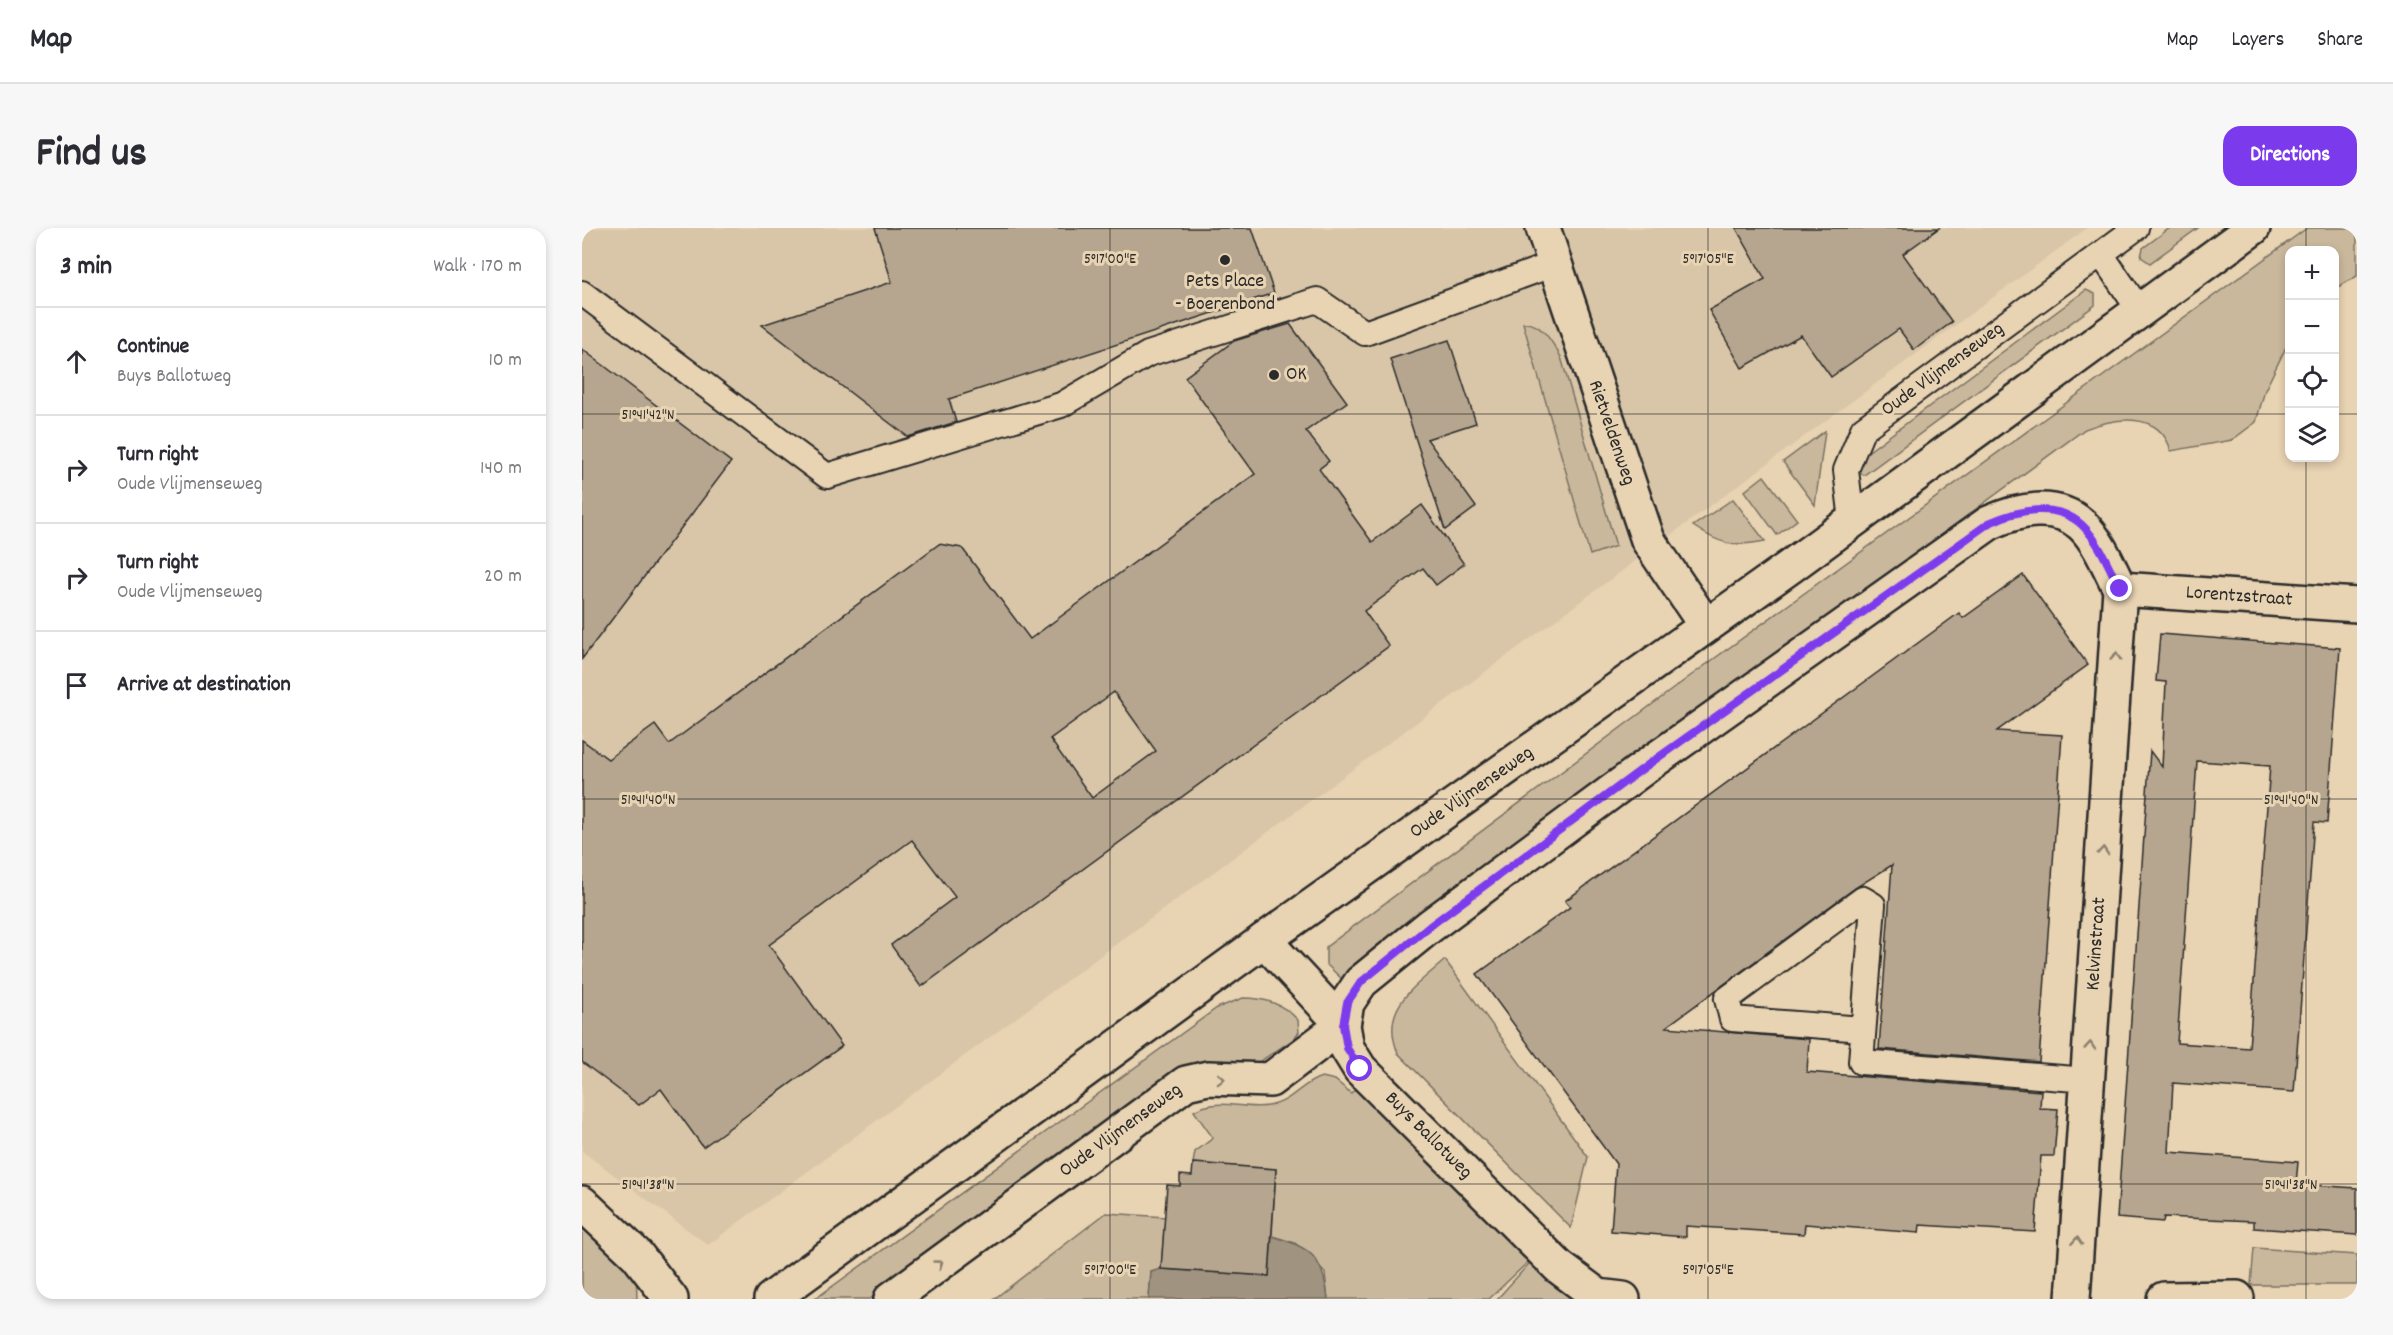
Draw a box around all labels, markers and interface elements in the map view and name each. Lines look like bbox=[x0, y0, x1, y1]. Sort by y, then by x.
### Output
text: Map bbox=[30, 21, 72, 61]
text: Map bbox=[2167, 26, 2198, 56]
text: Layers bbox=[2231, 26, 2284, 56]
text: Share bbox=[2317, 26, 2363, 56]
text: Find us bbox=[36, 126, 147, 186]
button: Directions bbox=[2223, 126, 2357, 186]
map controls bbox=[2285, 246, 2339, 462]
button: + bbox=[2285, 246, 2339, 300]
text: 3 min bbox=[60, 249, 112, 286]
text: 5°17'00"E bbox=[1084, 249, 1136, 271]
text: 5°17'05"E bbox=[1682, 249, 1734, 271]
text: Walk · 170 m bbox=[433, 253, 522, 281]
marker: Pets Place - Boerenbond bbox=[1218, 253, 1232, 267]
place label: Pets Place - Boerenbond bbox=[1175, 268, 1275, 319]
button: − bbox=[2285, 300, 2339, 354]
street label: Oude Vlijmenseweg bbox=[1876, 316, 2010, 424]
text: Continue bbox=[117, 332, 189, 363]
icon: ahead bbox=[60, 345, 93, 378]
text: 10 m bbox=[488, 347, 522, 375]
button: locate bbox=[2285, 354, 2339, 408]
place label: OK bbox=[1286, 361, 1307, 389]
text: Buys Ballotweg bbox=[117, 363, 231, 391]
marker: OK bbox=[1267, 368, 1281, 382]
street label: Rietveldenweg bbox=[1580, 377, 1642, 489]
text: 51°41'42"N bbox=[621, 405, 675, 427]
button: layers bbox=[2285, 408, 2339, 462]
text: Turn right bbox=[117, 440, 199, 471]
icon: right bbox=[60, 453, 93, 486]
text: 140 m bbox=[480, 455, 522, 483]
text: Oude Vlijmenseweg bbox=[117, 471, 263, 499]
text: Turn right bbox=[117, 548, 199, 579]
icon: right bbox=[60, 561, 93, 594]
text: 20 m bbox=[484, 563, 522, 591]
route end bbox=[2106, 575, 2132, 601]
text: Oude Vlijmenseweg bbox=[117, 579, 263, 607]
street label: Lorentzstraat bbox=[2185, 579, 2293, 615]
one-way arrow bbox=[2109, 652, 2122, 661]
icon: arrive bbox=[60, 669, 93, 702]
text: Arrive at destination bbox=[117, 670, 291, 701]
street label: Oude Vlijmenseweg bbox=[1404, 740, 1540, 846]
text: 51°41'40"N bbox=[621, 790, 675, 812]
text: 51°41'40"N bbox=[2264, 790, 2318, 812]
one-way arrow bbox=[2096, 847, 2109, 856]
street label: Kelvinstraat bbox=[2080, 896, 2114, 992]
one-way arrow bbox=[2083, 1042, 2096, 1051]
route start bbox=[1346, 1055, 1372, 1081]
one-way arrow bbox=[1216, 1072, 1225, 1085]
street label: Oude Vlijmenseweg bbox=[1054, 1077, 1188, 1185]
street label: Buys Ballotweg bbox=[1378, 1086, 1478, 1186]
text: 51°41'38"N bbox=[622, 1175, 674, 1197]
text: 51°41'38"N bbox=[2265, 1175, 2317, 1197]
one-way arrow bbox=[2070, 1236, 2083, 1245]
text: 5°17'00"E bbox=[1084, 1260, 1136, 1282]
text: 5°17'05"E bbox=[1682, 1260, 1734, 1282]
one-way arrow bbox=[932, 1261, 943, 1272]

